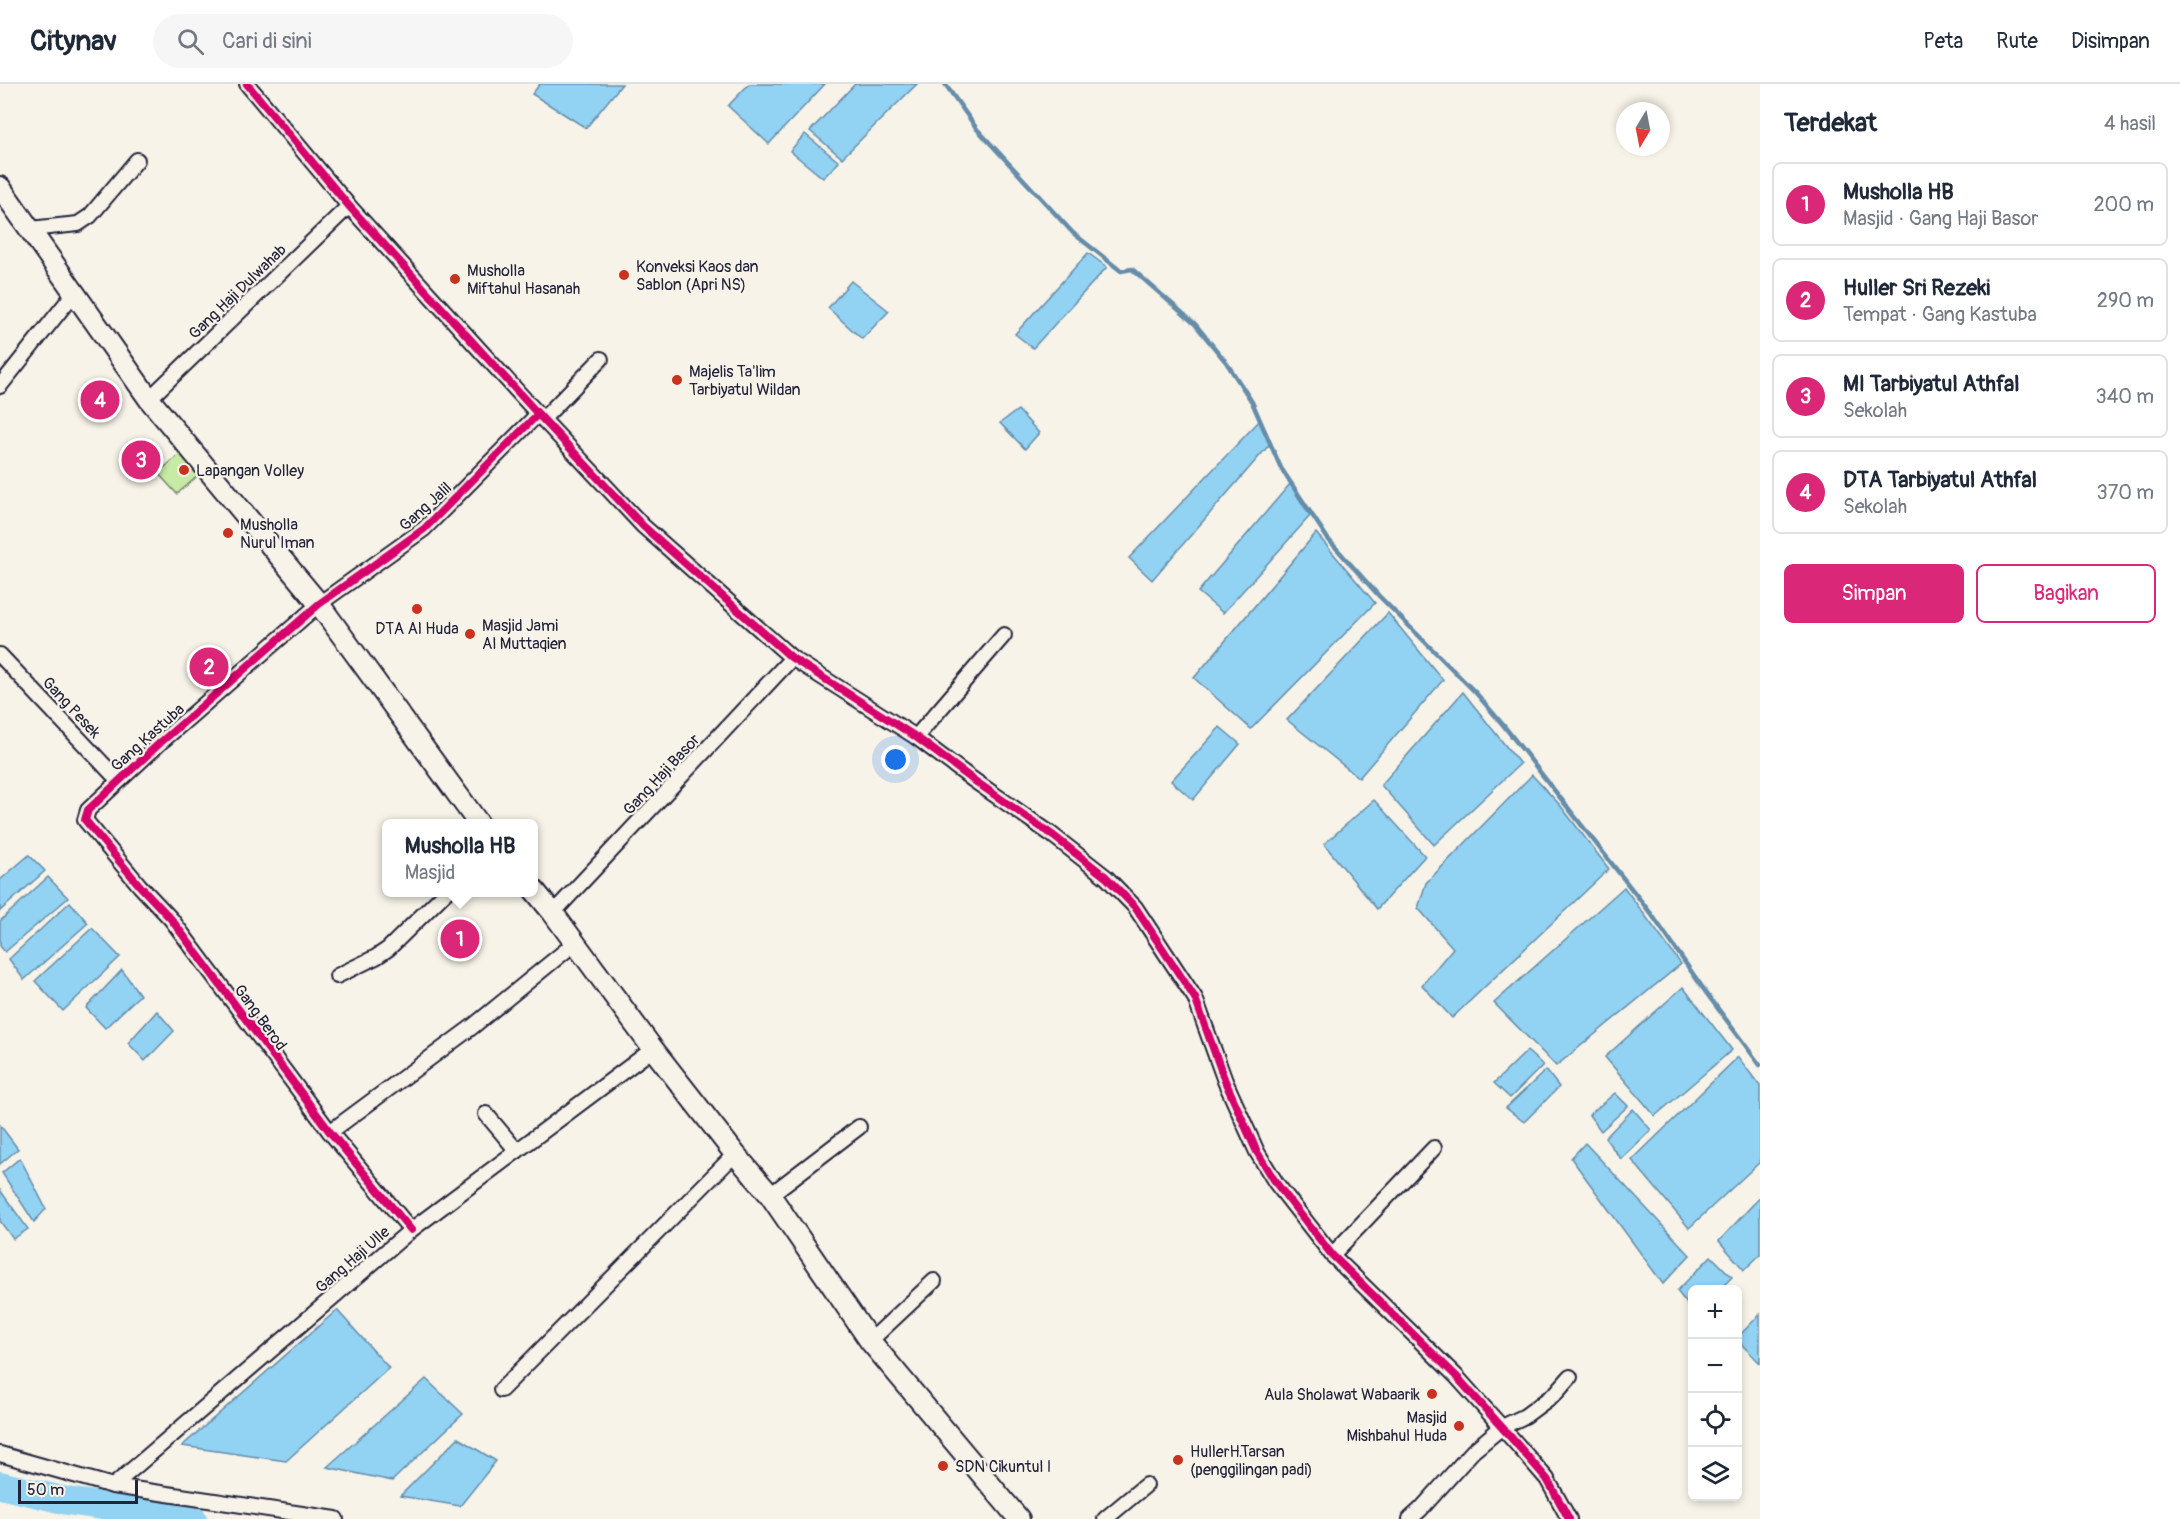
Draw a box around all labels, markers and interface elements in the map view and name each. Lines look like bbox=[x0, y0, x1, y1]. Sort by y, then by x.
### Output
search box bbox=[153, 14, 573, 68]
text: Citynav bbox=[30, 24, 117, 59]
icon: search bbox=[174, 25, 207, 58]
text: Cari di sini bbox=[222, 27, 312, 55]
text: Peta bbox=[1923, 28, 1963, 55]
text: Rute bbox=[1996, 28, 2038, 55]
text: Disimpan bbox=[2071, 28, 2150, 55]
north arrow bbox=[1616, 102, 1670, 156]
text: Terdekat bbox=[1784, 107, 1877, 139]
text: 4 hasil bbox=[2104, 111, 2156, 136]
text: Musholla HB bbox=[1843, 178, 1954, 206]
text: 1 bbox=[1802, 192, 1809, 217]
text: 200 m bbox=[2093, 192, 2154, 217]
text: Masjid · Gang Haji Basor bbox=[1843, 206, 2038, 231]
street label: Gang Haji Dulwahab bbox=[185, 240, 291, 343]
place label: Konveksi Kaos dan Sablon (Apri NS) bbox=[636, 257, 759, 295]
place label: Musholla Miftahul Hasanah bbox=[467, 261, 580, 299]
marker: Konveksi Kaos dan Sablon (Apri NS) bbox=[617, 268, 631, 282]
marker: Musholla Miftahul Hasanah bbox=[448, 272, 462, 286]
text: Huller Sri Rezeki bbox=[1843, 274, 1990, 302]
text: 2 bbox=[1800, 288, 1811, 313]
text: 290 m bbox=[2097, 288, 2154, 313]
text: Tempat · Gang Kastuba bbox=[1843, 302, 2037, 327]
place label: Majelis Ta'lim Tarbiyatul Wildan bbox=[689, 362, 801, 400]
text: MI Tarbiyatul Athfal bbox=[1843, 370, 2019, 398]
marker: Majelis Ta'lim Tarbiyatul Wildan bbox=[670, 373, 684, 387]
pin: 4 bbox=[80, 378, 120, 422]
text: 3 bbox=[1800, 384, 1811, 409]
text: 340 m bbox=[2095, 384, 2154, 409]
text: Sekolah bbox=[1843, 398, 1907, 423]
pin: 3 bbox=[122, 438, 160, 482]
place label: Lapangan Volley bbox=[196, 461, 304, 481]
marker: Lapangan Volley bbox=[177, 463, 191, 477]
text: DTA Tarbiyatul Athfal bbox=[1843, 466, 2037, 494]
street label: Gang Jalil bbox=[395, 478, 456, 535]
text: 4 bbox=[1800, 480, 1811, 505]
text: 370 m bbox=[2097, 480, 2154, 505]
text: Sekolah bbox=[1843, 494, 1907, 519]
place label: Musholla Nurul Iman bbox=[240, 515, 315, 553]
marker: Musholla Nurul Iman bbox=[221, 526, 235, 540]
button: Simpan bbox=[1784, 564, 1964, 623]
button: Bagikan bbox=[1976, 564, 2156, 623]
marker: DTA Al Huda bbox=[410, 602, 424, 616]
place label: Masjid Jami Al Muttaqien bbox=[482, 616, 567, 654]
place label: DTA Al Huda bbox=[375, 619, 459, 639]
marker: Masjid Jami Al Muttaqien bbox=[463, 627, 477, 641]
pin: 2 bbox=[190, 644, 228, 690]
street label: Gang Pesek bbox=[38, 673, 105, 743]
street label: Gang Kastuba bbox=[107, 699, 189, 776]
street label: Gang Haji Basor bbox=[619, 730, 705, 819]
your location bbox=[881, 745, 910, 774]
popup bbox=[382, 819, 538, 897]
text: Musholla HB bbox=[405, 832, 515, 860]
text: Masjid bbox=[405, 860, 455, 885]
pin: 1 bbox=[440, 916, 480, 962]
street label: Gang Berod bbox=[229, 981, 291, 1055]
street label: Gang Haji Ulle bbox=[311, 1222, 394, 1297]
map controls bbox=[1688, 1285, 1742, 1501]
button: + bbox=[1688, 1285, 1742, 1339]
button: − bbox=[1688, 1339, 1742, 1393]
place label: Aula Sholawat Wabaarik bbox=[1264, 1385, 1420, 1405]
marker: Aula Sholawat Wabaarik bbox=[1425, 1387, 1439, 1401]
button: locate bbox=[1688, 1393, 1742, 1447]
place label: Masjid Mishbahul Huda bbox=[1346, 1408, 1447, 1446]
marker: Masjid Mishbahul Huda bbox=[1452, 1419, 1466, 1433]
place label: HullerH.Tarsan (penggilingan padi) bbox=[1190, 1442, 1313, 1480]
button: layers bbox=[1688, 1447, 1742, 1501]
marker: HullerH.Tarsan (penggilingan padi) bbox=[1171, 1453, 1185, 1467]
place label: SDN Cikuntul I bbox=[955, 1457, 1051, 1477]
marker: SDN Cikuntul I bbox=[936, 1459, 950, 1473]
scale bar bbox=[18, 1477, 138, 1504]
text: 50 m bbox=[27, 1480, 64, 1500]

